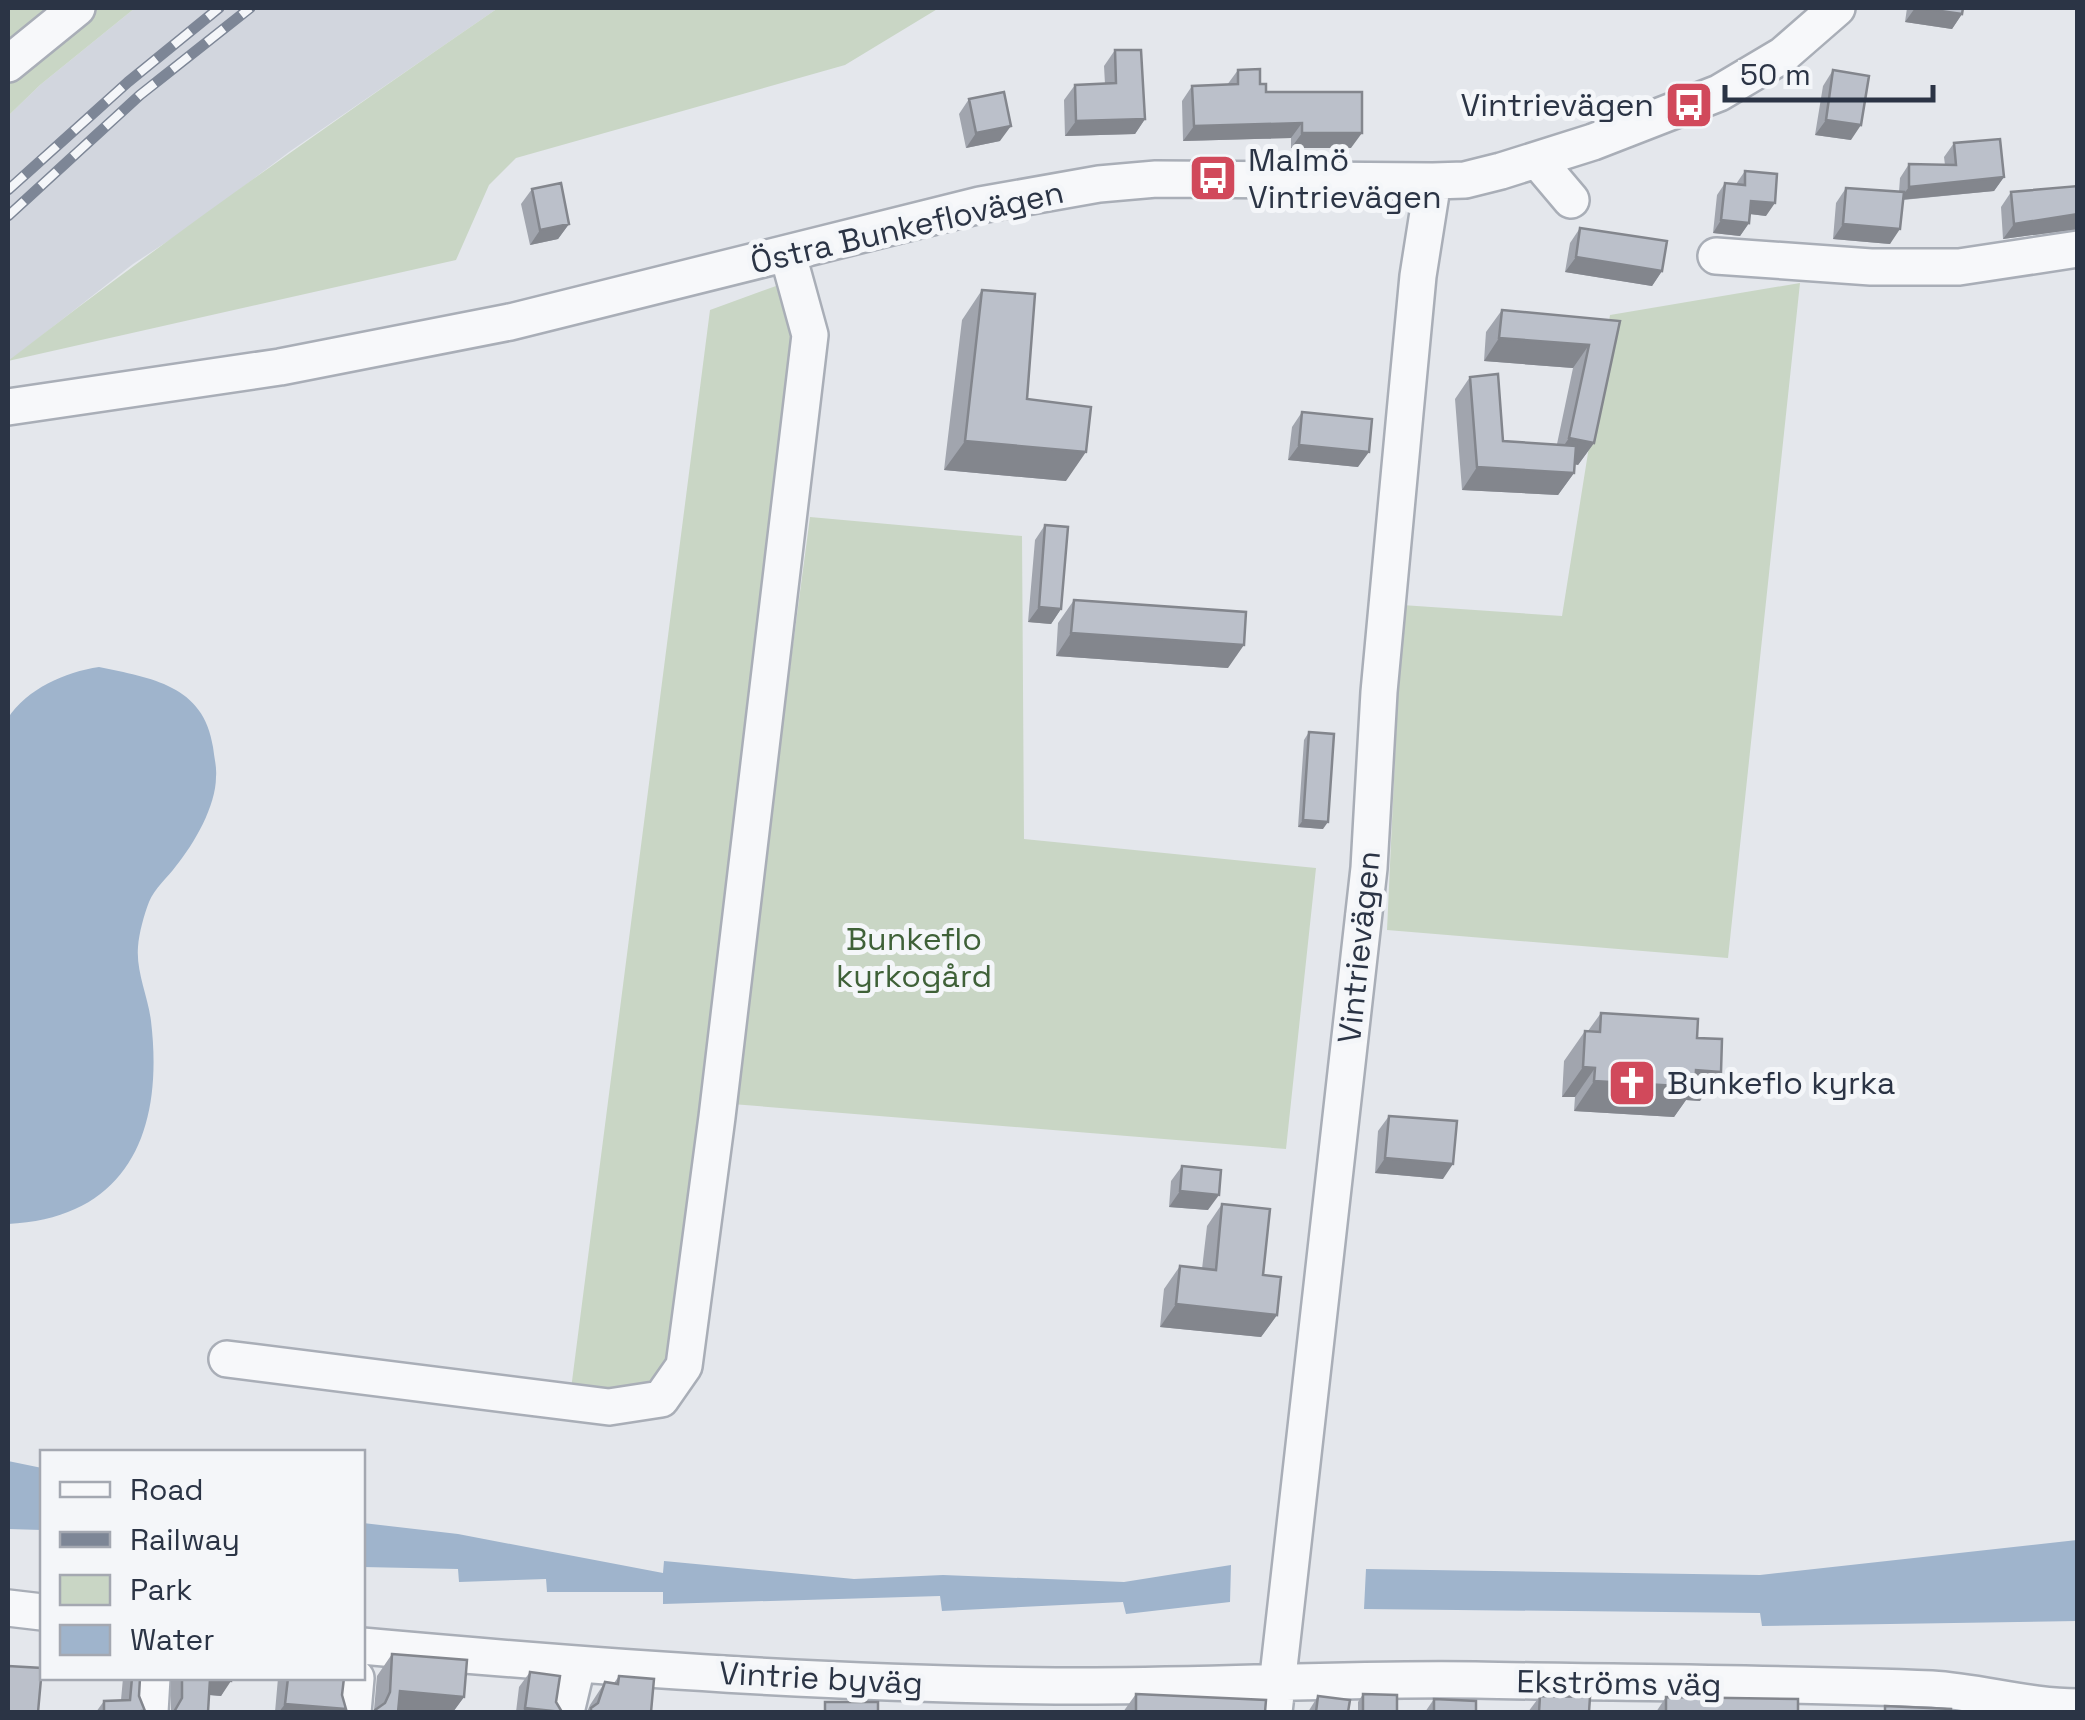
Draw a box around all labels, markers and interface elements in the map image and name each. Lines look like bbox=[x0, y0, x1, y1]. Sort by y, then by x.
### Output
scale bar bbox=[1725, 40, 1932, 102]
text: 50 m bbox=[1740, 55, 1811, 94]
bus stop icon: Vintrievägen bbox=[1663, 79, 1715, 131]
place label: Vintrievägen bbox=[1460, 85, 1654, 125]
place label: Malmö Vintrievägen bbox=[1248, 140, 1442, 217]
bus stop icon: Malmö Vintrievägen bbox=[1187, 152, 1239, 204]
street label: Östra Bunkeflovägen bbox=[747, 172, 1067, 282]
street label: Vintrievägen bbox=[1329, 849, 1389, 1045]
park label: Bunkeflo kyrkogård bbox=[836, 919, 992, 996]
church icon: Bunkeflo kyrka bbox=[1606, 1057, 1658, 1109]
place label: Bunkeflo kyrka bbox=[1667, 1063, 1895, 1103]
legend bbox=[40, 1450, 365, 1680]
text: Road bbox=[130, 1470, 204, 1509]
text: Railway bbox=[130, 1520, 240, 1559]
text: Park bbox=[130, 1570, 192, 1609]
text: Water bbox=[130, 1620, 215, 1659]
street label: Vintrie byväg bbox=[718, 1653, 924, 1703]
street label: Ekströms väg bbox=[1516, 1661, 1722, 1705]

